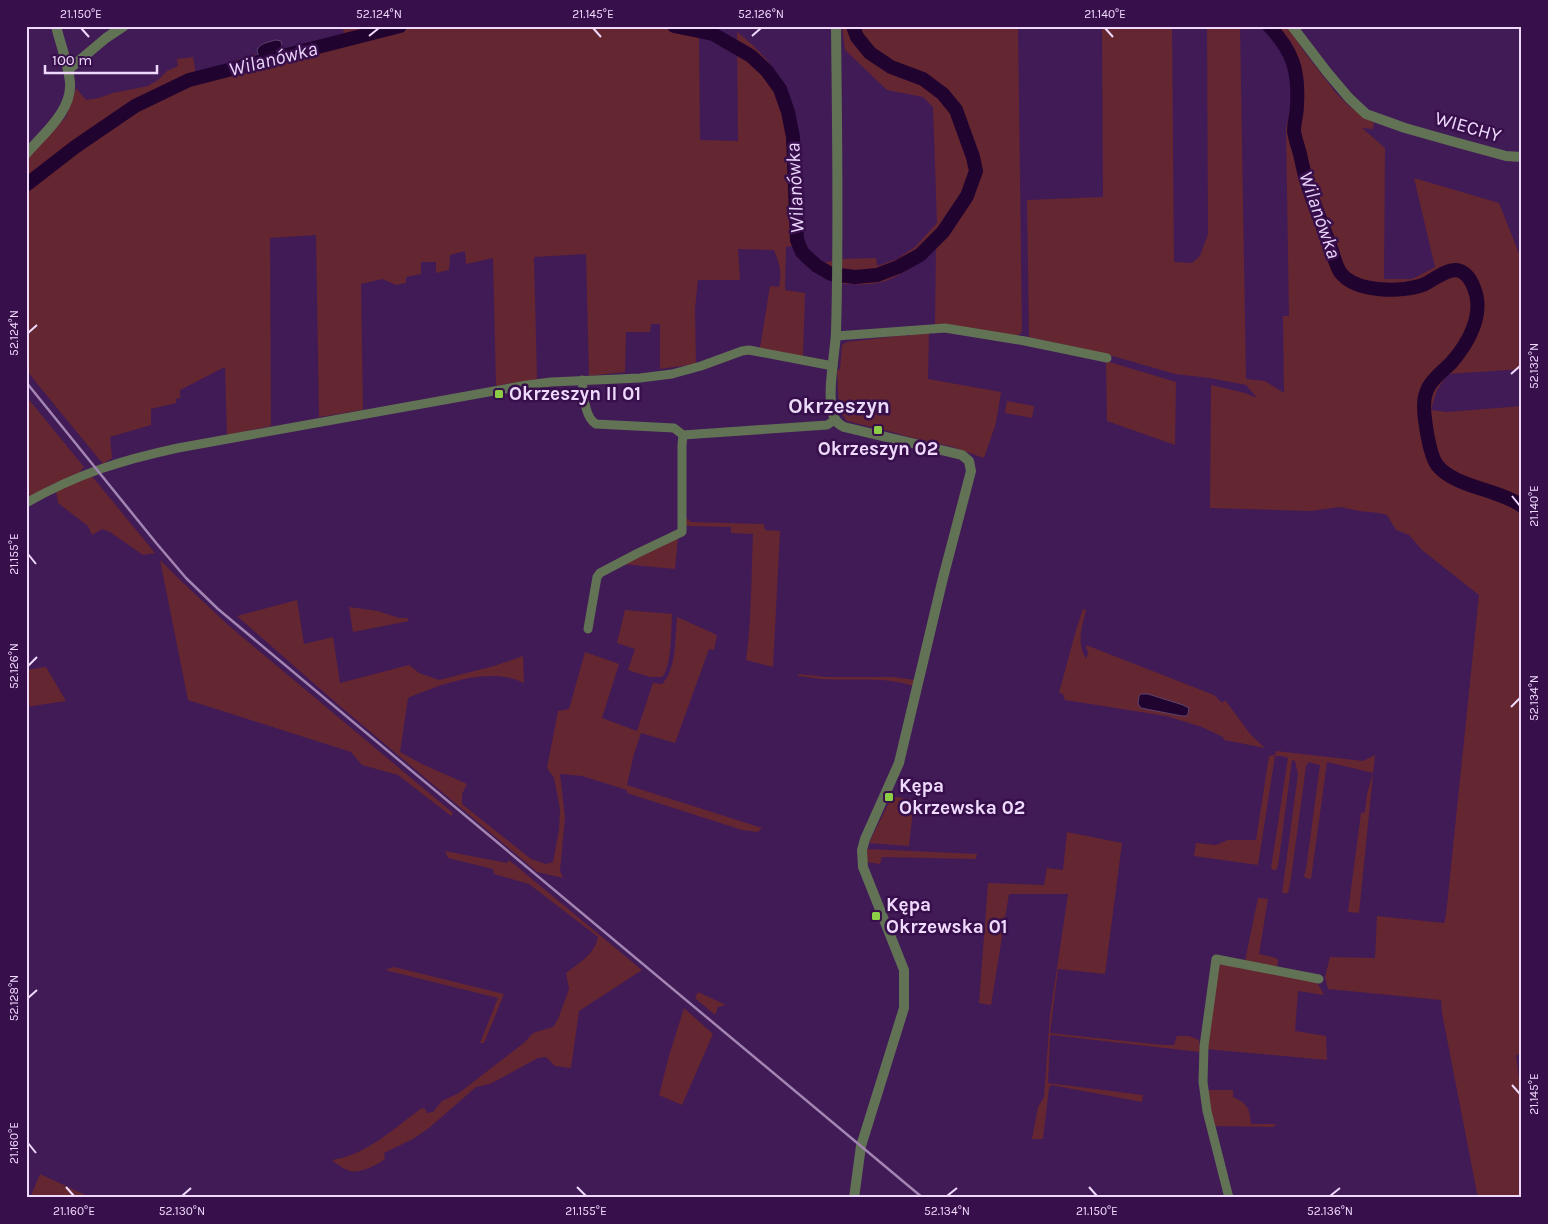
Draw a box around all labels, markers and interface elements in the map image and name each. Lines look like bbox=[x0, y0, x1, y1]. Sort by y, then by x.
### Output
text: 21.150°E bbox=[60, 7, 102, 21]
text: 52.124°N bbox=[356, 7, 402, 21]
text: 21.145°E bbox=[572, 7, 614, 21]
text: 52.126°N bbox=[738, 7, 784, 21]
text: 21.140°E bbox=[1084, 7, 1126, 21]
water label: Wilanówka bbox=[226, 37, 320, 81]
scale bar bbox=[45, 42, 158, 74]
text: 100 m bbox=[52, 51, 92, 69]
street label: WIECHY bbox=[1432, 107, 1504, 147]
water label: Wilanówka bbox=[781, 142, 809, 234]
water label: Wilanówka bbox=[1294, 168, 1346, 262]
text: 52.124°N bbox=[7, 310, 21, 356]
text: 52.132°N bbox=[1527, 343, 1541, 389]
place label: Okrzeszyn II 01 bbox=[509, 383, 641, 405]
marker: Okrzeszyn II 01 bbox=[493, 388, 505, 400]
district label: Okrzeszyn bbox=[788, 394, 890, 418]
marker: Okrzeszyn 02 bbox=[872, 424, 884, 436]
place label: Okrzeszyn 02 bbox=[818, 438, 938, 460]
text: 21.140°E bbox=[1527, 485, 1541, 527]
text: 21.155°E bbox=[7, 533, 21, 575]
text: 52.126°N bbox=[7, 643, 21, 689]
text: 52.134°N bbox=[1527, 675, 1541, 721]
place label: Kępa Okrzewska 02 bbox=[899, 775, 1025, 819]
marker: Kępa Okrzewska 02 bbox=[883, 791, 895, 803]
place label: Kępa Okrzewska 01 bbox=[886, 894, 1008, 938]
marker: Kępa Okrzewska 01 bbox=[870, 910, 882, 922]
text: 52.128°N bbox=[7, 975, 21, 1021]
text: 21.145°E bbox=[1527, 1073, 1541, 1115]
text: 21.160°E bbox=[7, 1122, 21, 1164]
text: 21.160°E bbox=[53, 1204, 95, 1218]
text: 52.130°N bbox=[159, 1204, 205, 1218]
text: 21.155°E bbox=[565, 1204, 607, 1218]
text: 52.134°N bbox=[924, 1204, 970, 1218]
text: 21.150°E bbox=[1076, 1204, 1118, 1218]
text: 52.136°N bbox=[1307, 1204, 1353, 1218]

